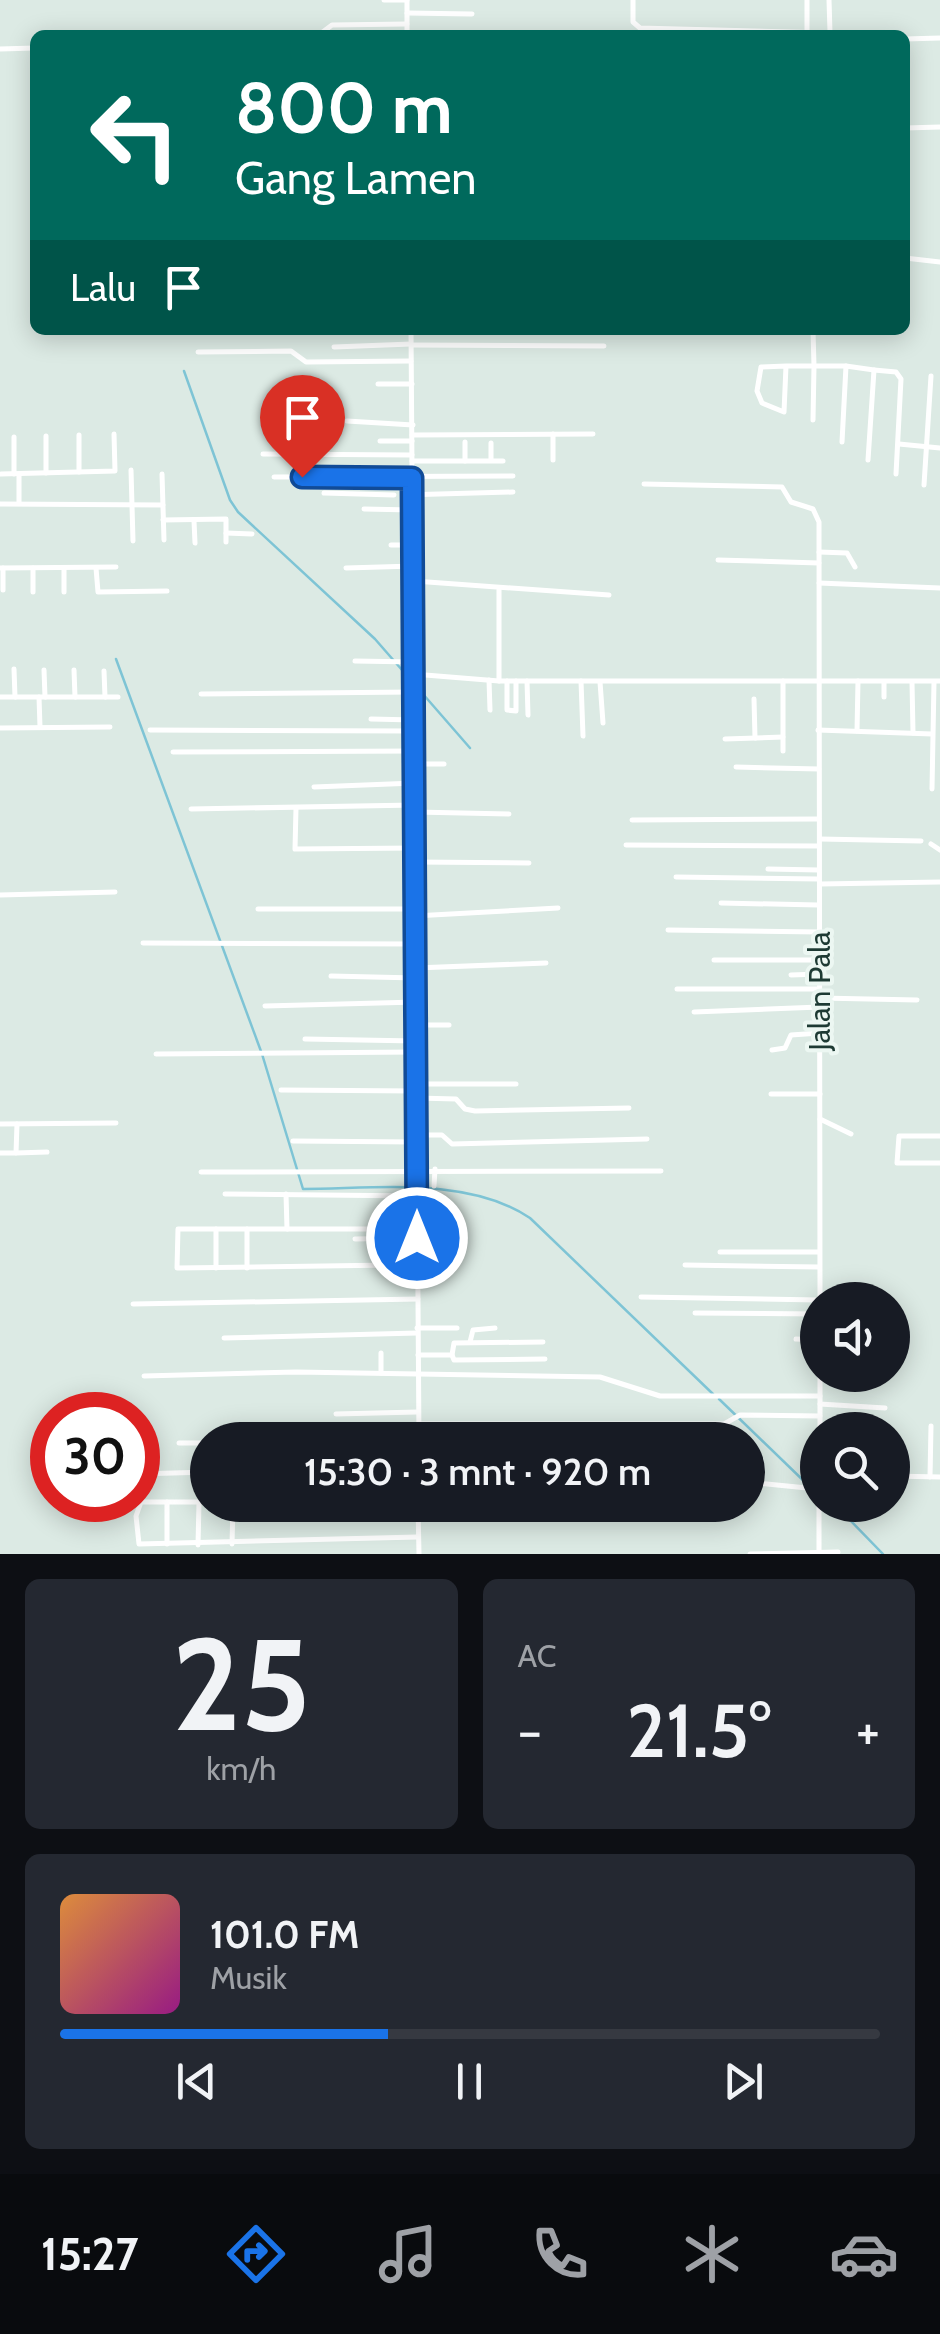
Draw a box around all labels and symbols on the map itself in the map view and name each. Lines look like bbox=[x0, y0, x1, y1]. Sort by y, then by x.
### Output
pin bbox=[260, 375, 345, 478]
street label: Jalan Pala bbox=[801, 931, 838, 1052]
position arrow bbox=[365, 1186, 469, 1290]
speed limit sign: 30 bbox=[30, 1392, 160, 1522]

